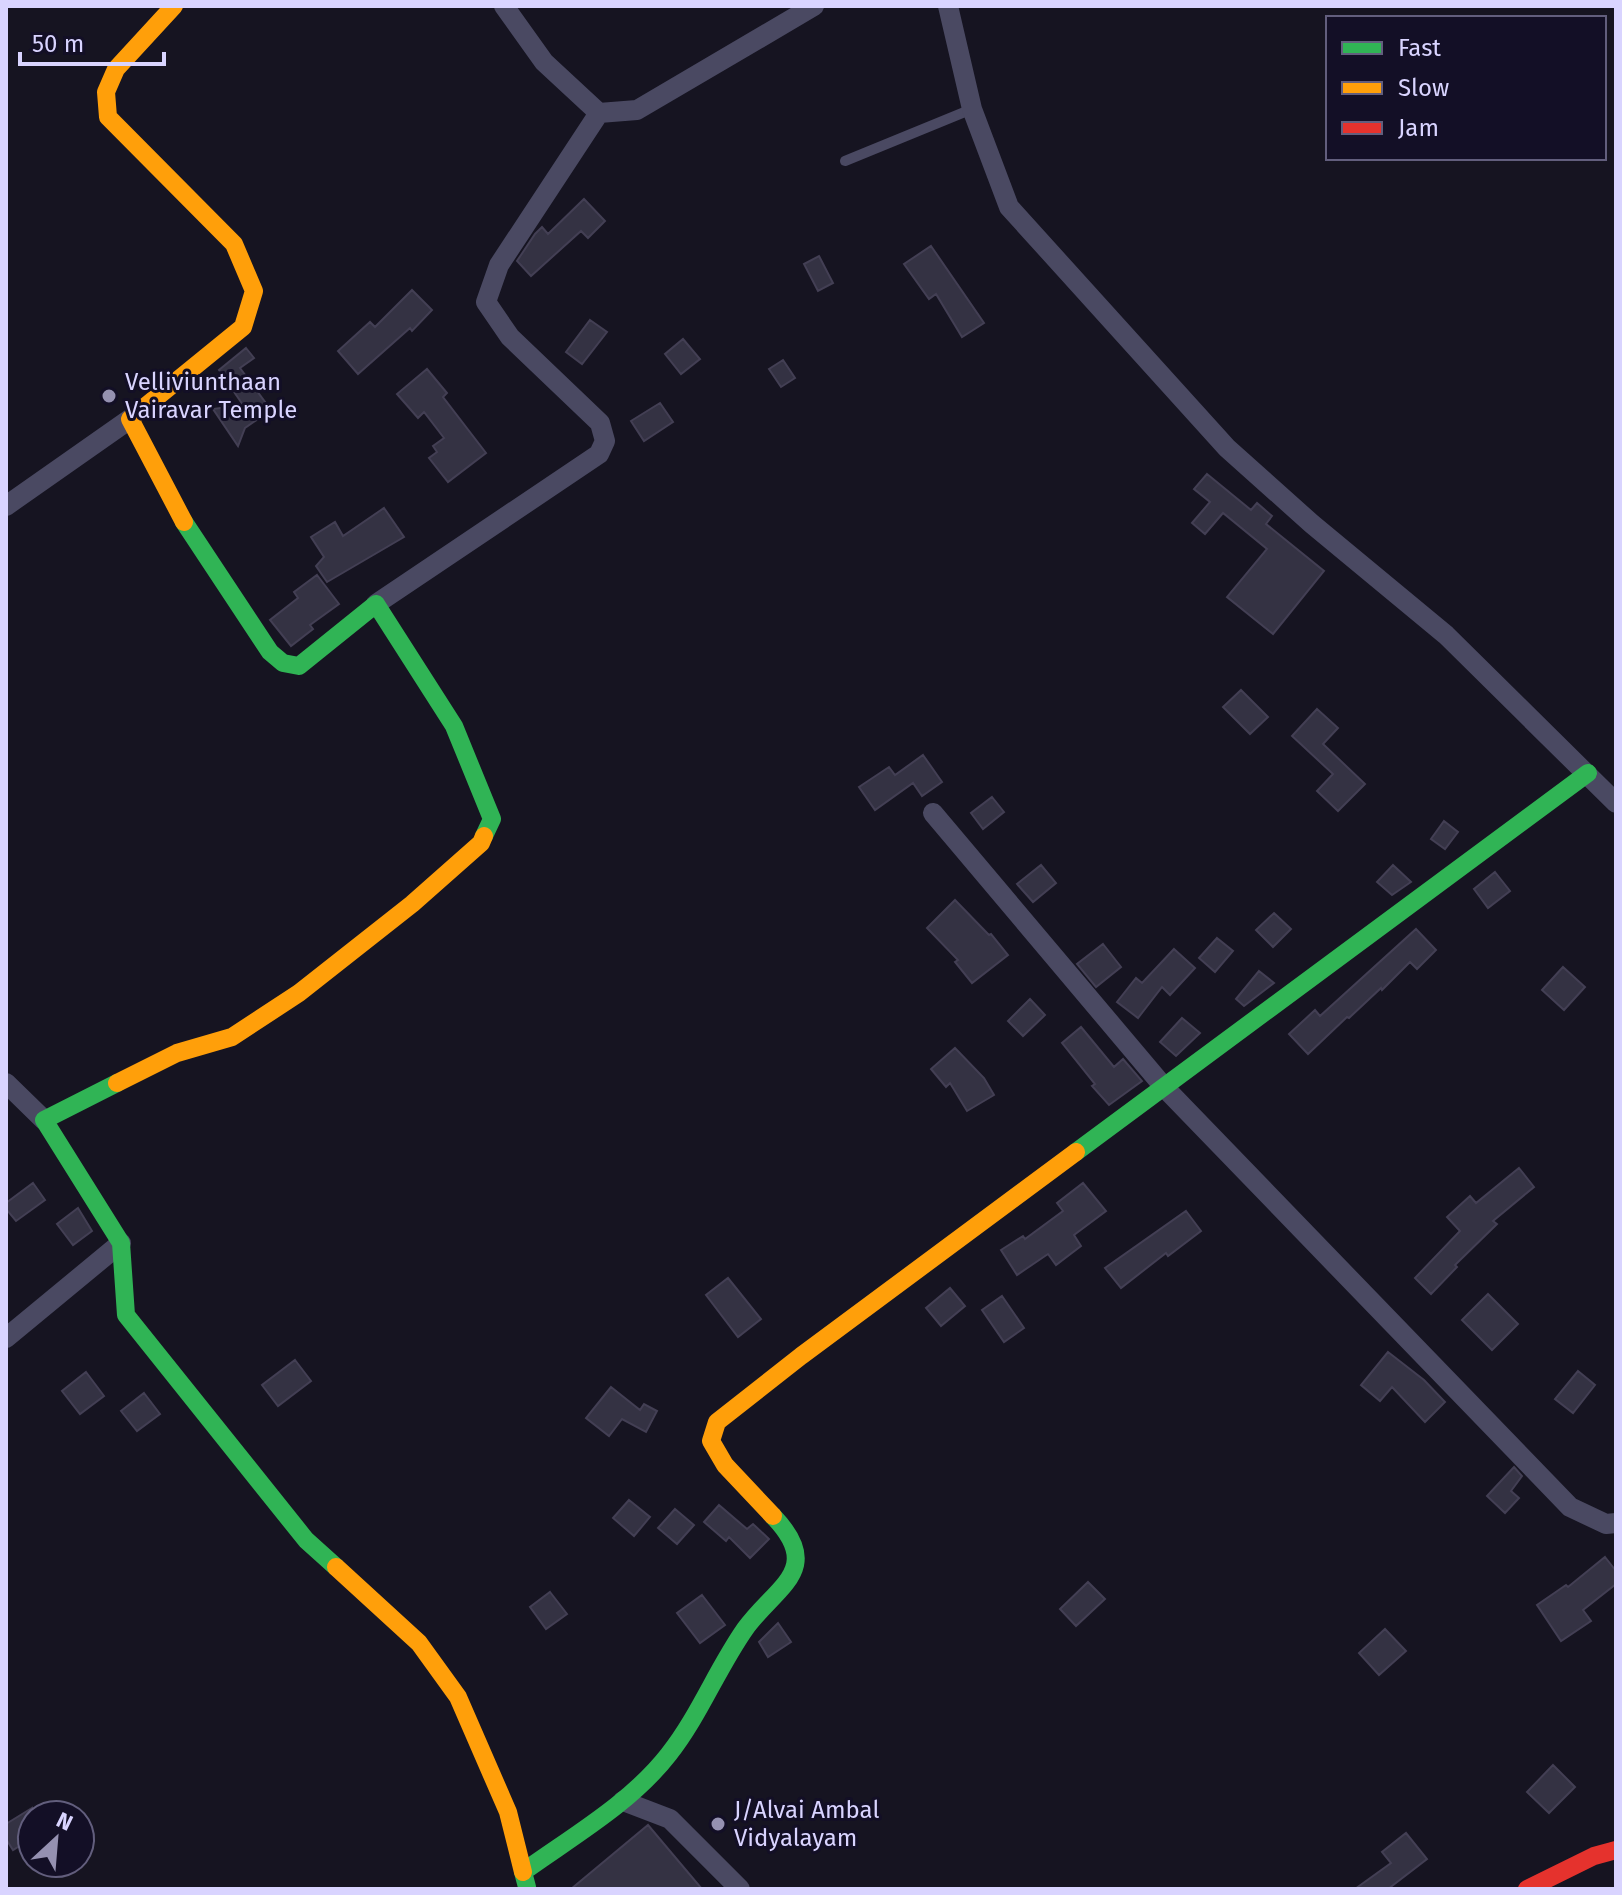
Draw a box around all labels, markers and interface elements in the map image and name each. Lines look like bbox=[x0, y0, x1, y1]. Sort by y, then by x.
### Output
scale bar bbox=[20, 16, 164, 66]
legend bbox=[1326, 16, 1606, 160]
text: 50 m bbox=[32, 30, 84, 58]
text: Fast bbox=[1398, 34, 1441, 62]
text: Slow bbox=[1398, 74, 1449, 102]
text: Jam bbox=[1398, 114, 1439, 142]
place label: Velliviunthaan Vairavar Temple bbox=[125, 368, 297, 424]
marker: Velliviunthaan Vairavar Temple bbox=[100, 387, 118, 405]
place label: J/Alvai Ambal Vidyalayam bbox=[734, 1796, 879, 1852]
north arrow bbox=[16, 1799, 96, 1879]
text: N bbox=[52, 1806, 77, 1837]
marker: J/Alvai Ambal Vidyalayam bbox=[709, 1815, 727, 1833]

